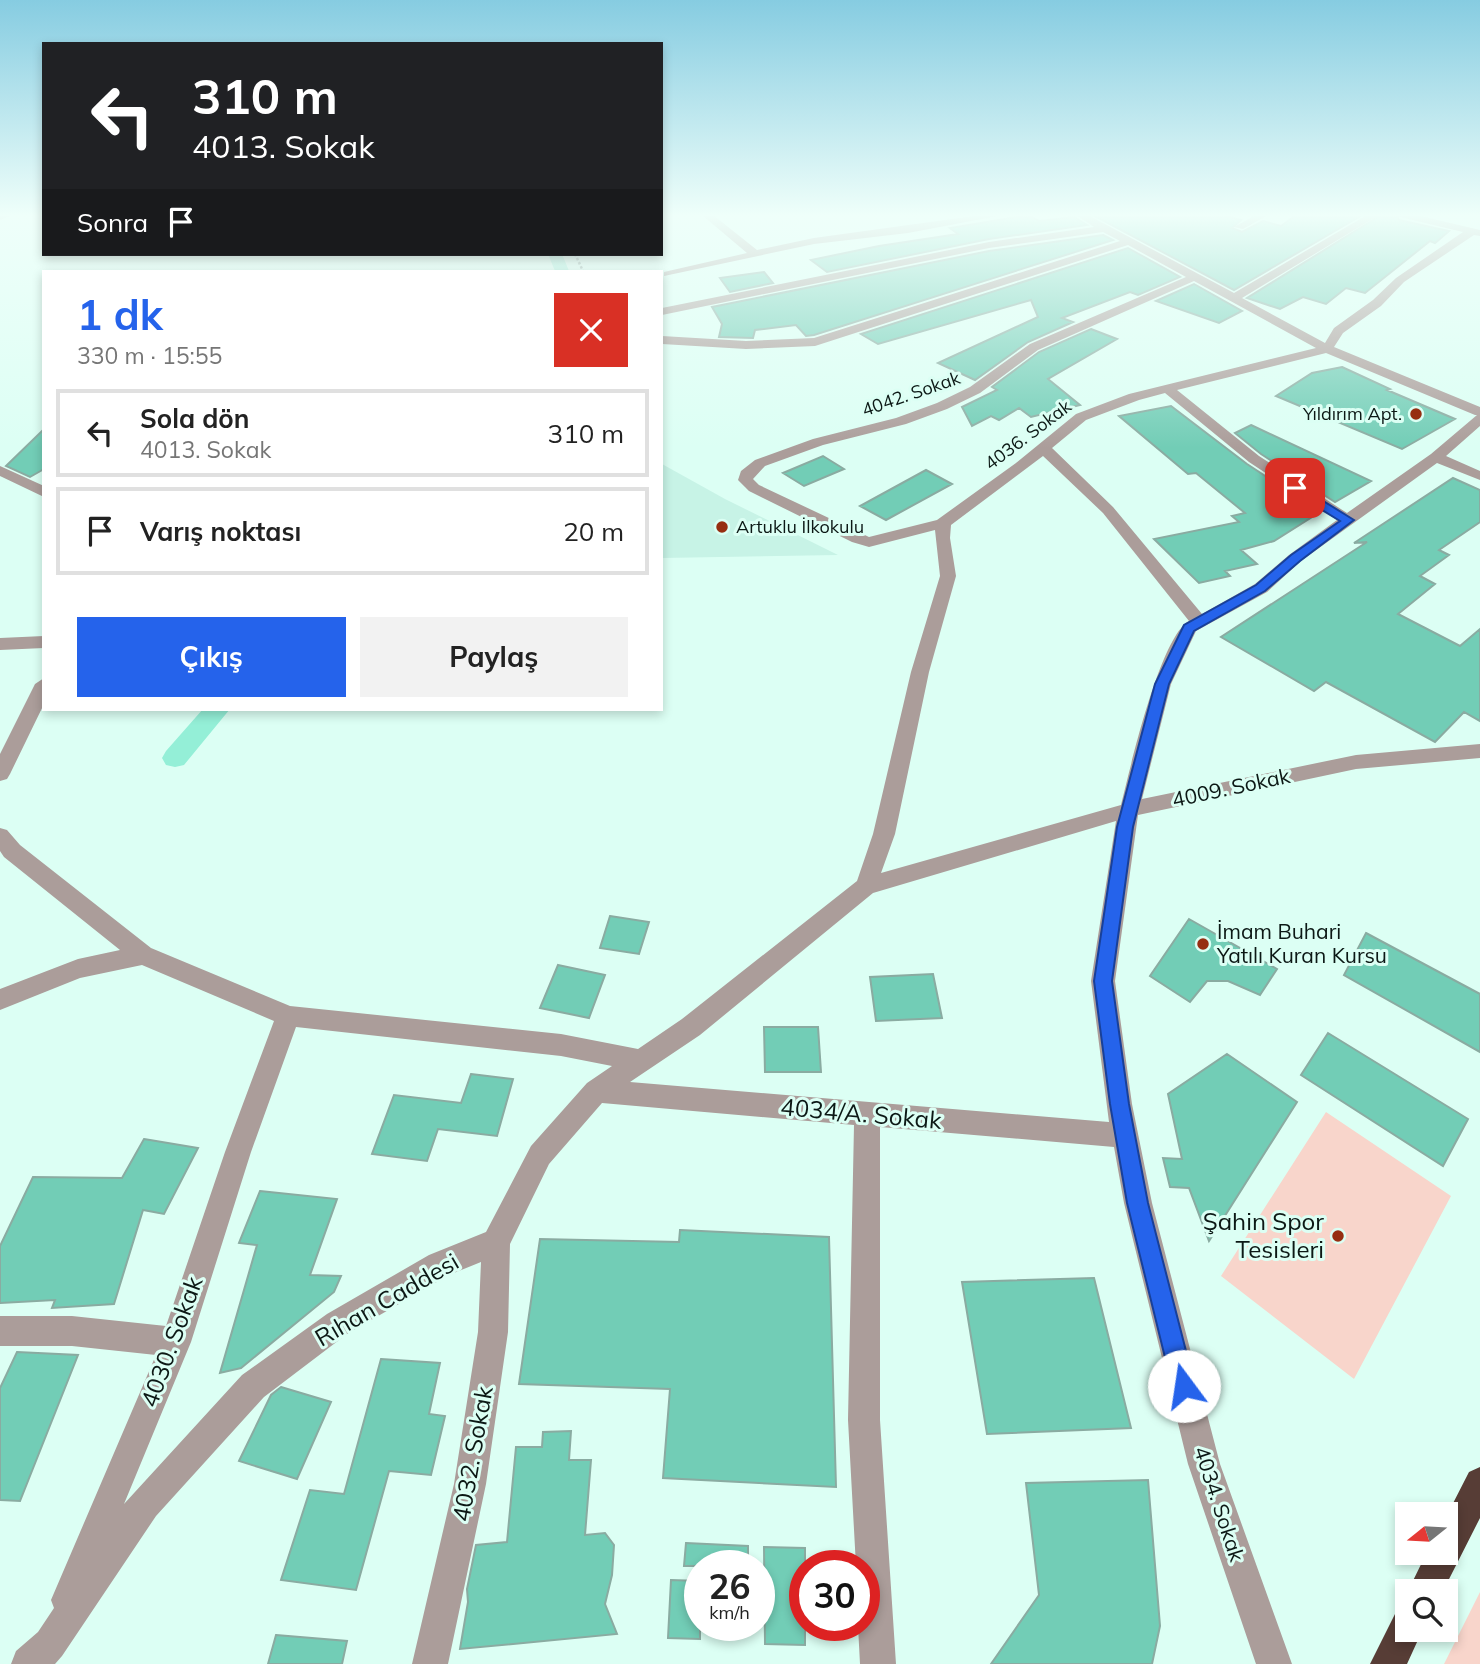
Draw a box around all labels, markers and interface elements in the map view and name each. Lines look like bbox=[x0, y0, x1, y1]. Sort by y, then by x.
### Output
text: 310 m bbox=[192, 65, 338, 126]
icon: left bbox=[77, 70, 168, 161]
text: 4013. Sokak bbox=[192, 126, 375, 166]
icon: arrive bbox=[162, 203, 200, 241]
text: Sonra bbox=[77, 206, 148, 239]
text: 1 dk bbox=[77, 288, 163, 341]
button: close bbox=[554, 293, 628, 367]
text: 330 m · 15:55 bbox=[77, 341, 222, 370]
street label: 4042. Sokak bbox=[859, 366, 964, 421]
street label: 4036. Sokak bbox=[980, 394, 1076, 475]
text: Sola dön bbox=[140, 402, 249, 435]
place label: Yıldırım Apt. bbox=[1302, 402, 1402, 425]
marker: Yıldırım Apt. bbox=[1408, 406, 1424, 422]
icon: left bbox=[81, 414, 119, 452]
text: 310 m bbox=[548, 417, 624, 450]
text: 4013. Sokak bbox=[140, 435, 271, 464]
pin bbox=[1265, 458, 1325, 518]
icon: arrive bbox=[1276, 469, 1314, 507]
icon: arrive bbox=[81, 512, 119, 550]
text: Varış noktası bbox=[140, 515, 301, 548]
text: 20 m bbox=[563, 515, 624, 548]
place label: Artuklu İlkokulu bbox=[736, 515, 864, 538]
marker: Artuklu İlkokulu bbox=[714, 519, 730, 535]
button: Çıkış bbox=[77, 617, 346, 697]
button: Paylaş bbox=[360, 617, 628, 697]
street label: 4009. Sokak bbox=[1169, 762, 1292, 812]
place label: İmam Buhari Yatılı Kuran Kursu bbox=[1216, 918, 1387, 968]
marker: İmam Buhari Yatılı Kuran Kursu bbox=[1195, 936, 1211, 952]
street label: 4034/A. Sokak bbox=[779, 1091, 943, 1135]
place label: Şahin Spor Tesisleri bbox=[1203, 1206, 1324, 1264]
marker: Şahin Spor Tesisleri bbox=[1330, 1228, 1346, 1244]
street label: Rıhan Caddesi bbox=[309, 1246, 464, 1352]
street label: 4030. Sokak bbox=[134, 1272, 209, 1411]
position arrow bbox=[1147, 1349, 1221, 1423]
street label: 4032. Sokak bbox=[445, 1383, 499, 1524]
street label: 4034. Sokak bbox=[1189, 1443, 1251, 1565]
north arrow bbox=[1395, 1502, 1458, 1564]
map controls bbox=[1395, 1502, 1458, 1642]
speed limit sign: 30 bbox=[789, 1550, 880, 1641]
text: 26 bbox=[708, 1564, 751, 1608]
button: search bbox=[1395, 1579, 1458, 1642]
text: km/h bbox=[709, 1601, 750, 1624]

